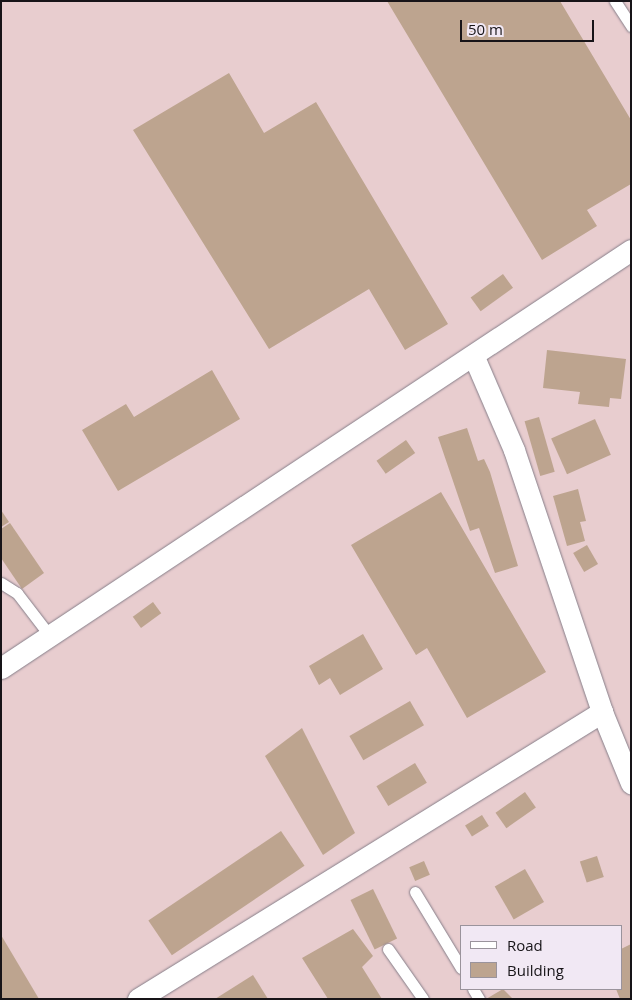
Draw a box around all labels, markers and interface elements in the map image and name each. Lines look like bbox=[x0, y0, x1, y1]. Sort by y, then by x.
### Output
scale bar bbox=[462, 10, 596, 42]
text: 50 m bbox=[468, 19, 503, 39]
legend bbox=[460, 925, 622, 990]
text: Road bbox=[507, 935, 543, 955]
text: Building bbox=[507, 960, 564, 980]

